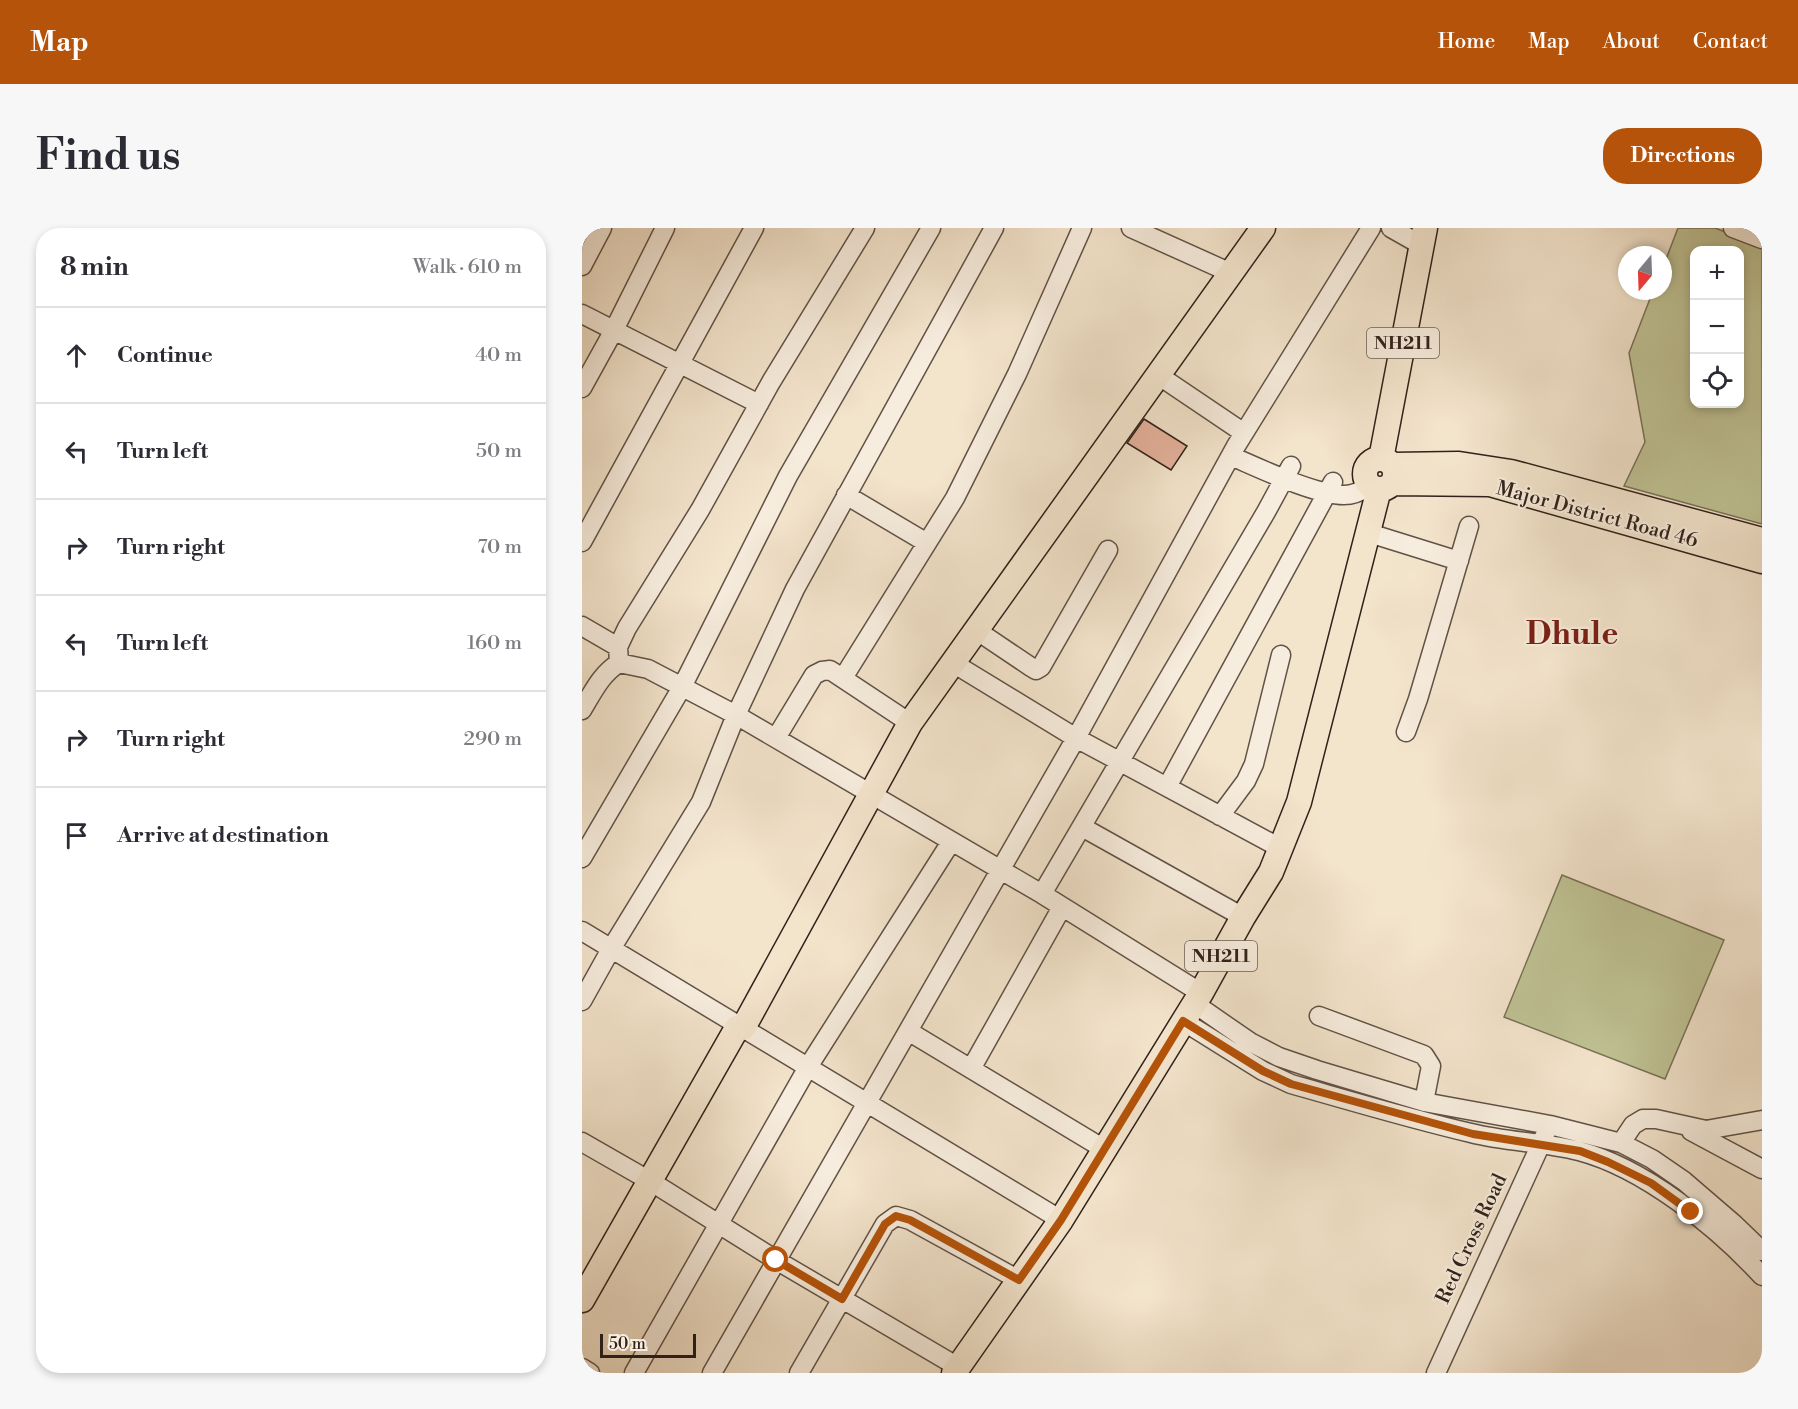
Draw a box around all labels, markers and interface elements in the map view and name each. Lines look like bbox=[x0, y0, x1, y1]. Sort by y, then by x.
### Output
text: Map bbox=[30, 25, 89, 60]
text: Home bbox=[1438, 29, 1495, 55]
text: Map bbox=[1528, 29, 1570, 55]
text: About bbox=[1603, 29, 1660, 55]
text: Contact bbox=[1693, 29, 1768, 55]
button: Directions bbox=[1603, 128, 1762, 184]
text: Find us bbox=[36, 130, 180, 183]
north arrow bbox=[1618, 246, 1672, 300]
map controls bbox=[1690, 246, 1744, 408]
button: + bbox=[1690, 246, 1744, 300]
text: 8 min bbox=[60, 251, 129, 283]
text: Walk · 610 m bbox=[413, 255, 522, 280]
button: − bbox=[1690, 300, 1744, 354]
road number: NH211 bbox=[1367, 328, 1439, 358]
icon: ahead bbox=[60, 339, 93, 372]
text: Continue bbox=[117, 342, 213, 369]
text: 40 m bbox=[475, 343, 522, 368]
button: locate bbox=[1690, 354, 1744, 408]
icon: left bbox=[60, 435, 93, 468]
text: Turn left bbox=[117, 438, 208, 465]
text: 50 m bbox=[476, 439, 522, 464]
street label: Major District Road 46 bbox=[1493, 476, 1701, 554]
icon: right bbox=[60, 531, 93, 564]
text: Turn right bbox=[117, 534, 225, 561]
text: 70 m bbox=[478, 535, 522, 560]
district label: Dhule bbox=[1526, 614, 1618, 654]
icon: left bbox=[60, 627, 93, 660]
text: Turn left bbox=[117, 630, 208, 657]
text: 160 m bbox=[467, 631, 522, 656]
icon: right bbox=[60, 723, 93, 756]
text: Turn right bbox=[117, 726, 225, 753]
text: 290 m bbox=[464, 727, 522, 752]
icon: arrive bbox=[60, 819, 93, 852]
text: Arrive at destination bbox=[117, 822, 329, 849]
road number: NH211 bbox=[1185, 941, 1257, 971]
street label: Red Cross Road bbox=[1431, 1169, 1513, 1308]
route end bbox=[1677, 1198, 1703, 1224]
route start bbox=[762, 1246, 788, 1272]
scale bar bbox=[600, 1331, 696, 1358]
text: 50 m bbox=[609, 1334, 646, 1354]

